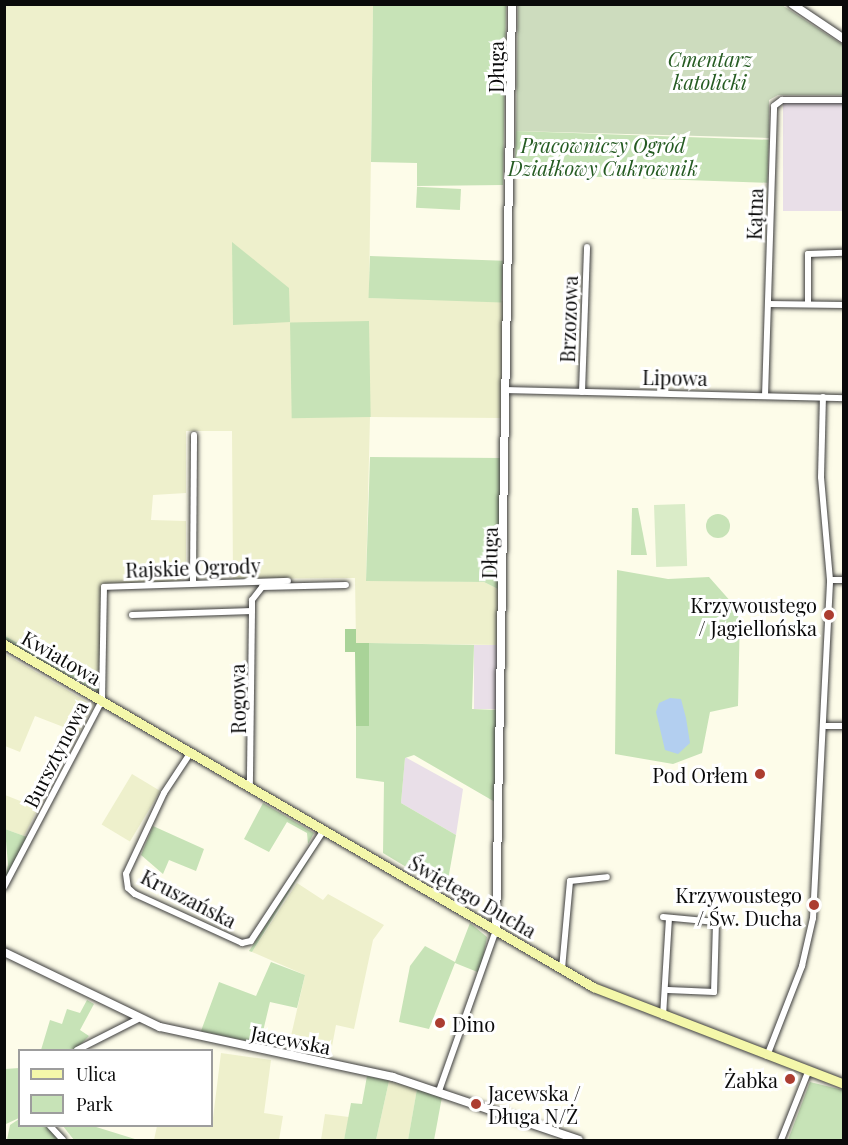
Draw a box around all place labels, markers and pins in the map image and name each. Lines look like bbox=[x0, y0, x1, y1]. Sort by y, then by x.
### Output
place label: Krzywoustego / Jagiellońska bbox=[690, 592, 817, 639]
marker: Krzywoustego / Jagiellońska bbox=[822, 608, 836, 622]
place label: Pod Orłem bbox=[652, 762, 748, 786]
marker: Pod Orłem bbox=[753, 767, 767, 781]
place label: Krzywoustego / Św. Ducha bbox=[675, 882, 802, 929]
marker: Krzywoustego / Św. Ducha bbox=[807, 898, 821, 912]
place label: Dino bbox=[452, 1011, 495, 1035]
marker: Dino bbox=[433, 1016, 447, 1030]
place label: Żabka bbox=[724, 1067, 778, 1091]
marker: Żabka bbox=[783, 1072, 797, 1086]
place label: Jacewska / Długa N/Ż bbox=[488, 1080, 581, 1127]
marker: Jacewska / Długa N/Ż bbox=[469, 1097, 483, 1111]

